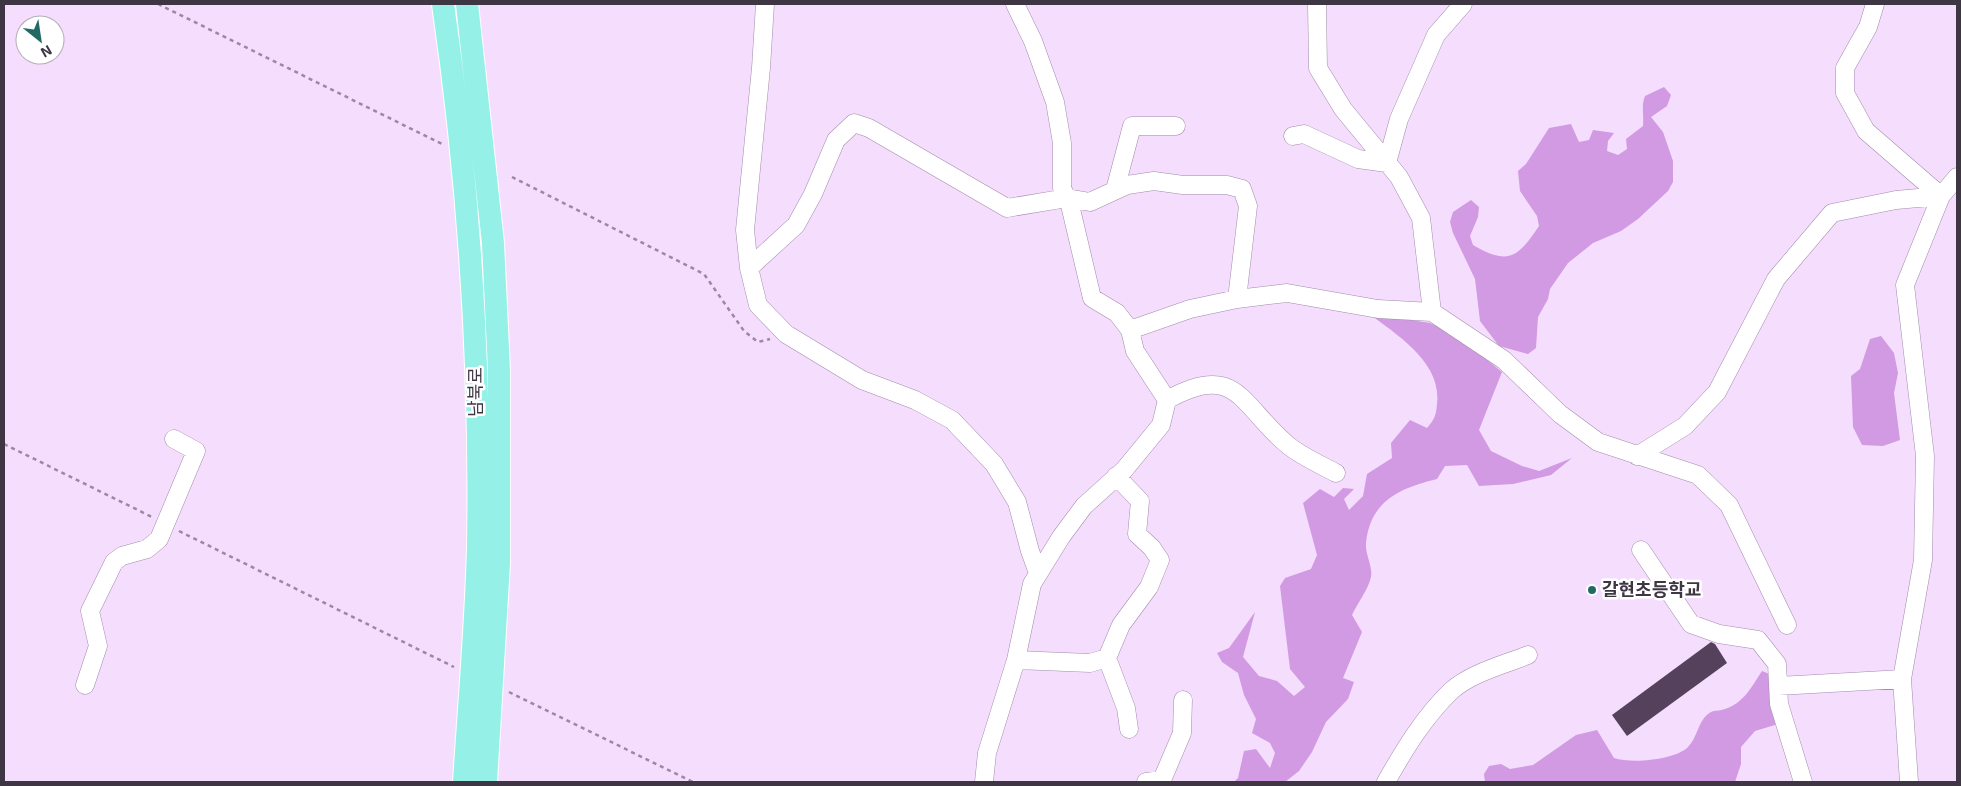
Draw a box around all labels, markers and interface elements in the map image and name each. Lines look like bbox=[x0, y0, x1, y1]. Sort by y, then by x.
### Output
north arrow bbox=[15, 15, 65, 65]
text: N bbox=[38, 42, 55, 62]
street label: 남북로 bbox=[464, 367, 486, 417]
place label: 갈현초등학교 bbox=[1602, 578, 1701, 600]
marker: 갈현초등학교 bbox=[1586, 584, 1598, 596]

